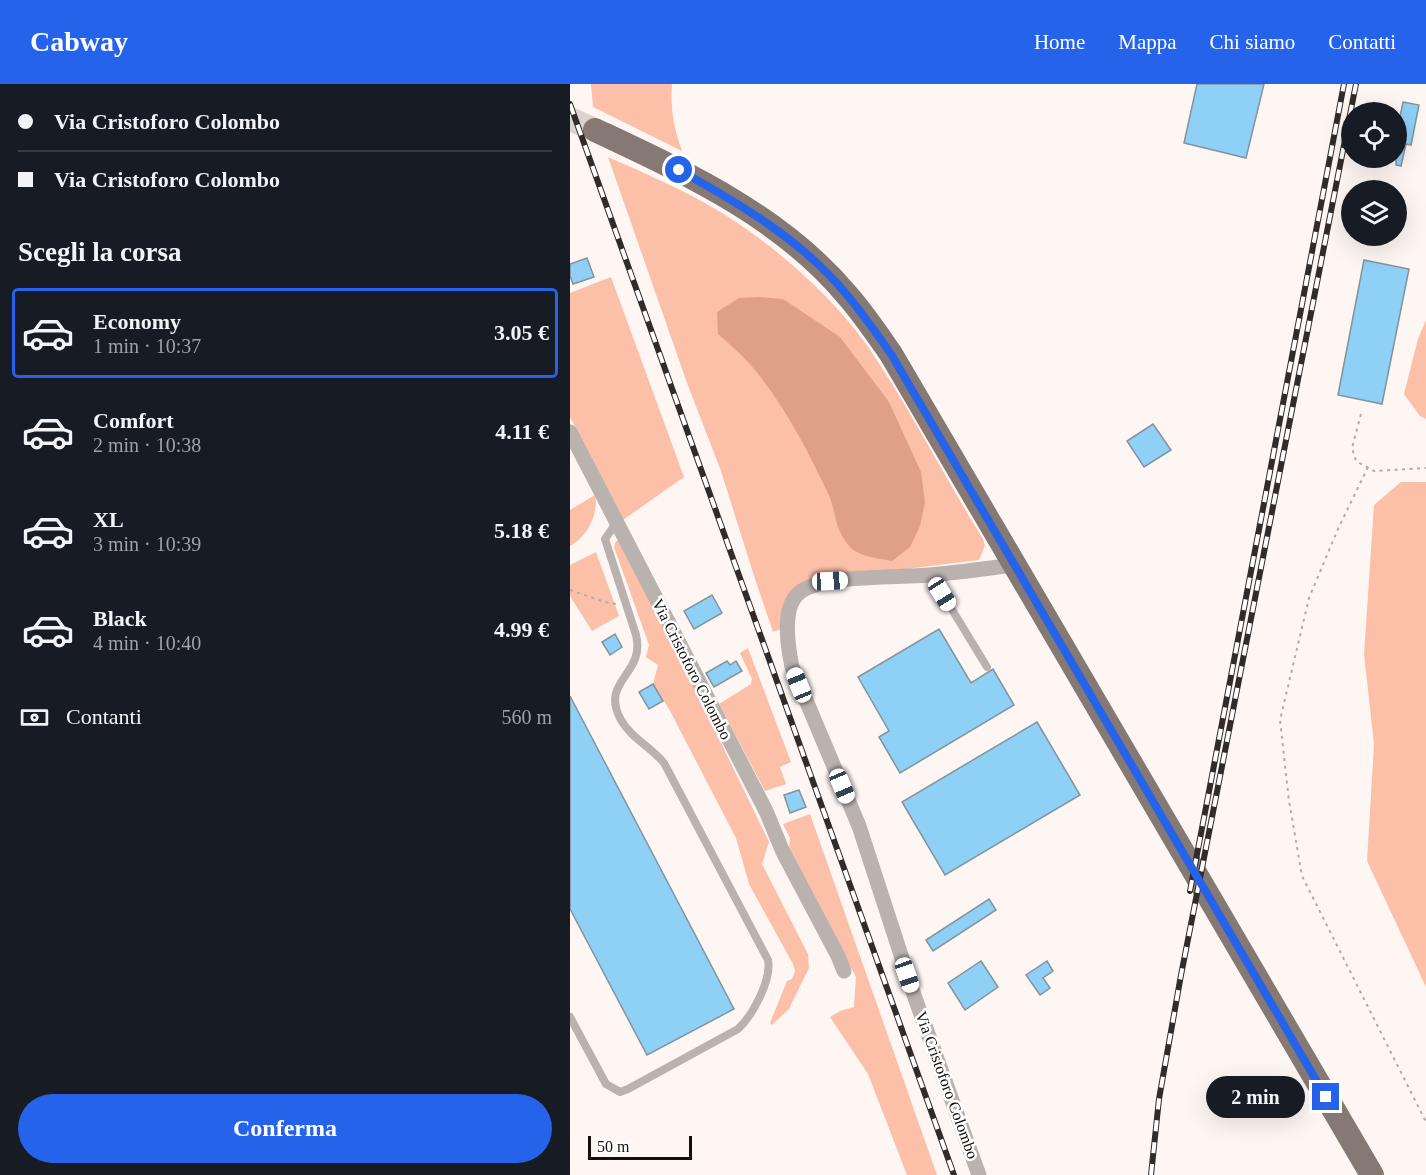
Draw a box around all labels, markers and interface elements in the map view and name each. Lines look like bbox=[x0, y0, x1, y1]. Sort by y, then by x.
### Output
text: Cabway bbox=[30, 26, 128, 57]
text: Home bbox=[1034, 30, 1085, 54]
text: Mappa bbox=[1118, 30, 1177, 54]
text: Chi siamo bbox=[1210, 30, 1295, 54]
text: Contatti bbox=[1328, 30, 1396, 54]
map controls bbox=[1341, 102, 1407, 246]
button: locate bbox=[1341, 102, 1407, 168]
text: Via Cristoforo Colombo bbox=[54, 109, 280, 134]
route start bbox=[665, 156, 692, 183]
text: Via Cristoforo Colombo bbox=[54, 167, 280, 192]
button: layers bbox=[1341, 180, 1407, 246]
text: Scegli la corsa bbox=[18, 237, 181, 267]
icon: car bbox=[21, 306, 75, 360]
text: Economy bbox=[93, 309, 181, 334]
text: 3.05 € bbox=[494, 320, 549, 345]
text: 1 min · 10:37 bbox=[93, 335, 201, 357]
icon: car bbox=[21, 405, 75, 459]
text: Comfort bbox=[93, 408, 174, 433]
text: 4.11 € bbox=[495, 419, 549, 444]
text: 2 min · 10:38 bbox=[93, 434, 201, 456]
icon: car bbox=[21, 504, 75, 558]
text: XL bbox=[93, 507, 124, 532]
text: 5.18 € bbox=[494, 518, 549, 543]
text: 3 min · 10:39 bbox=[93, 533, 201, 555]
car bbox=[812, 571, 848, 591]
car bbox=[925, 574, 959, 614]
street label: Via Cristoforo Colombo bbox=[649, 596, 735, 742]
icon: car bbox=[21, 603, 75, 657]
text: Black bbox=[93, 606, 147, 631]
text: 4.99 € bbox=[494, 617, 549, 642]
text: 4 min · 10:40 bbox=[93, 632, 201, 654]
car bbox=[784, 665, 814, 705]
icon: cash bbox=[18, 701, 51, 734]
text: Contanti bbox=[66, 704, 142, 729]
text: 560 m bbox=[501, 706, 552, 728]
car bbox=[827, 766, 857, 806]
car bbox=[893, 955, 921, 995]
street label: Via Cristoforo Colombo bbox=[912, 1009, 982, 1161]
callout: 2 min bbox=[1206, 1076, 1305, 1118]
route end bbox=[1312, 1083, 1339, 1110]
text: 2 min bbox=[1231, 1086, 1280, 1108]
button: Conferma bbox=[18, 1094, 552, 1163]
scale bar bbox=[588, 1133, 692, 1160]
text: 50 m bbox=[597, 1138, 629, 1155]

